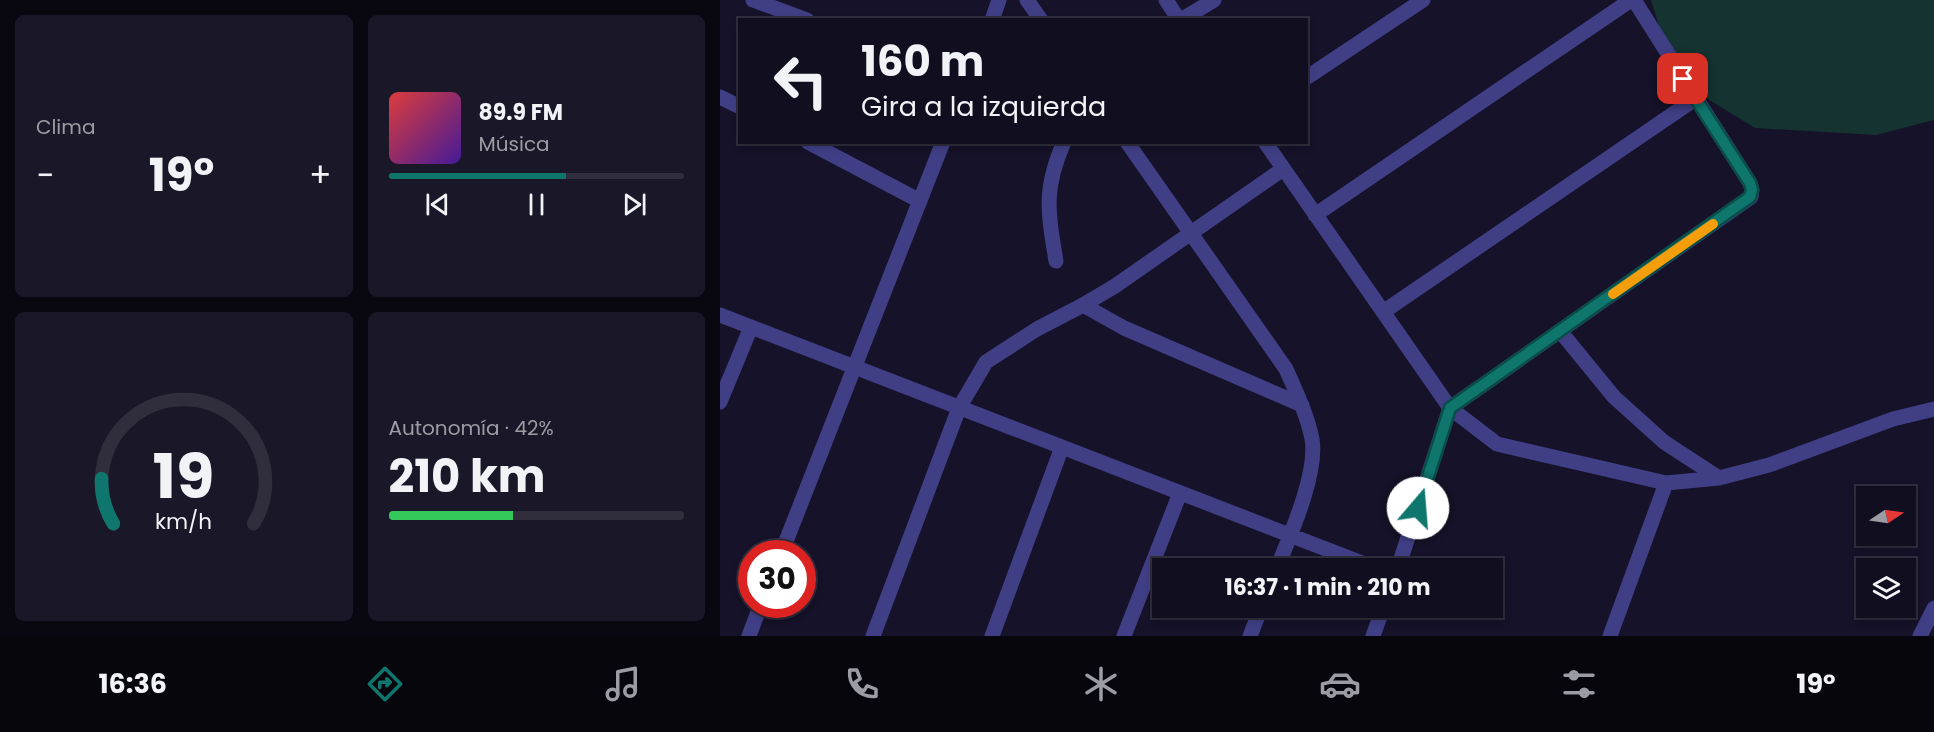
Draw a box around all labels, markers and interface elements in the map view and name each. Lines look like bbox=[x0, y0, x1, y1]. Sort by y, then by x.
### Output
text: 160 m bbox=[861, 32, 984, 91]
icon: left bbox=[762, 42, 840, 120]
pin bbox=[1657, 53, 1708, 104]
icon: arrive bbox=[1666, 62, 1699, 95]
text: Gira a la izquierda bbox=[861, 88, 1106, 125]
text: 89.9 FM bbox=[479, 97, 563, 128]
text: Clima bbox=[36, 113, 95, 141]
text: Música bbox=[479, 130, 550, 158]
text: 19° bbox=[149, 144, 214, 207]
text: − bbox=[36, 152, 54, 199]
text: + bbox=[309, 152, 331, 199]
icon: previous bbox=[421, 188, 454, 221]
icon: pause bbox=[520, 188, 553, 221]
icon: next bbox=[618, 188, 651, 221]
text: Autonomía · 42% bbox=[389, 414, 554, 442]
text: 19 bbox=[153, 432, 215, 520]
text: 210 km bbox=[389, 445, 545, 508]
position arrow bbox=[1386, 476, 1450, 540]
north arrow bbox=[1856, 486, 1916, 546]
map controls bbox=[1856, 486, 1916, 618]
text: km/h bbox=[155, 506, 212, 537]
speed limit sign: 30 bbox=[738, 540, 816, 618]
button: layers bbox=[1856, 558, 1916, 618]
text: 16:37 · 1 min · 210 m bbox=[1224, 572, 1431, 603]
icon: directions bbox=[364, 663, 406, 705]
icon: music bbox=[602, 663, 644, 705]
icon: phone bbox=[841, 663, 883, 705]
icon: climate bbox=[1080, 663, 1122, 705]
icon: car bbox=[1319, 663, 1361, 705]
icon: filters bbox=[1558, 663, 1600, 705]
text: 16:36 bbox=[98, 665, 167, 702]
text: 19° bbox=[1796, 665, 1836, 702]

